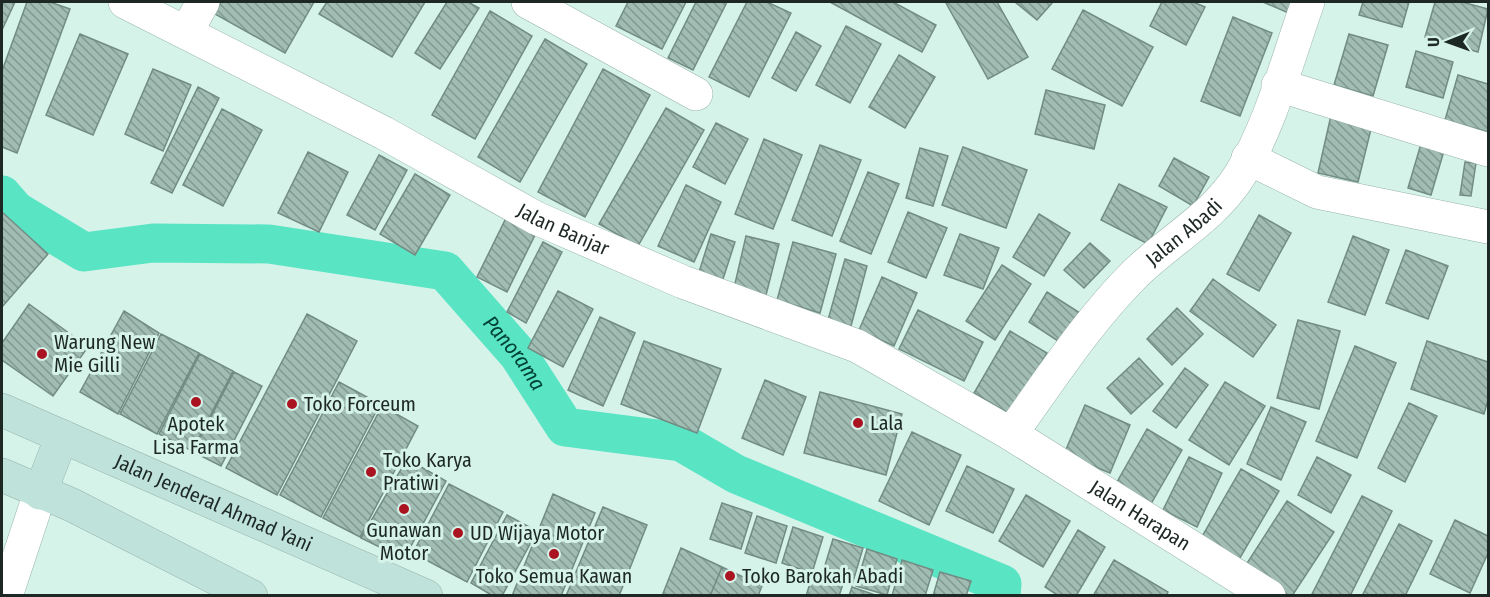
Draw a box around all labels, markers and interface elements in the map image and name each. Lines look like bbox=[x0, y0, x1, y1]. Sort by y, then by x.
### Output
north arrow bbox=[1418, 12, 1478, 72]
text: U bbox=[1424, 37, 1443, 47]
street label: Jalan Abadi bbox=[1141, 194, 1227, 271]
street label: Jalan Banjar bbox=[513, 198, 613, 260]
water label: Panorama bbox=[477, 310, 551, 395]
place label: Warung New Mie Gilli bbox=[54, 330, 155, 377]
marker: Warung New Mie Gilli bbox=[35, 347, 49, 361]
place label: Toko Forceum bbox=[304, 392, 416, 416]
marker: Apotek Lisa Farma bbox=[189, 395, 203, 409]
marker: Toko Forceum bbox=[285, 397, 299, 411]
place label: Lala bbox=[870, 411, 903, 435]
place label: Apotek Lisa Farma bbox=[153, 412, 239, 459]
marker: Lala bbox=[851, 416, 865, 430]
place label: Toko Karya Pratiwi bbox=[383, 448, 472, 495]
street label: Jalan Jenderal Ahmad Yani bbox=[111, 449, 316, 557]
marker: Toko Karya Pratiwi bbox=[364, 465, 378, 479]
street label: Jalan Harapan bbox=[1085, 475, 1195, 556]
marker: Gunawan Motor bbox=[397, 502, 411, 516]
place label: Gunawan Motor bbox=[366, 518, 442, 565]
place label: UD Wijaya Motor bbox=[470, 521, 604, 545]
marker: UD Wijaya Motor bbox=[451, 526, 465, 540]
marker: Toko Semua Kawan bbox=[547, 547, 561, 561]
place label: Toko Semua Kawan bbox=[476, 564, 632, 588]
place label: Toko Barokah Abadi bbox=[742, 564, 903, 588]
marker: Toko Barokah Abadi bbox=[723, 569, 737, 583]

